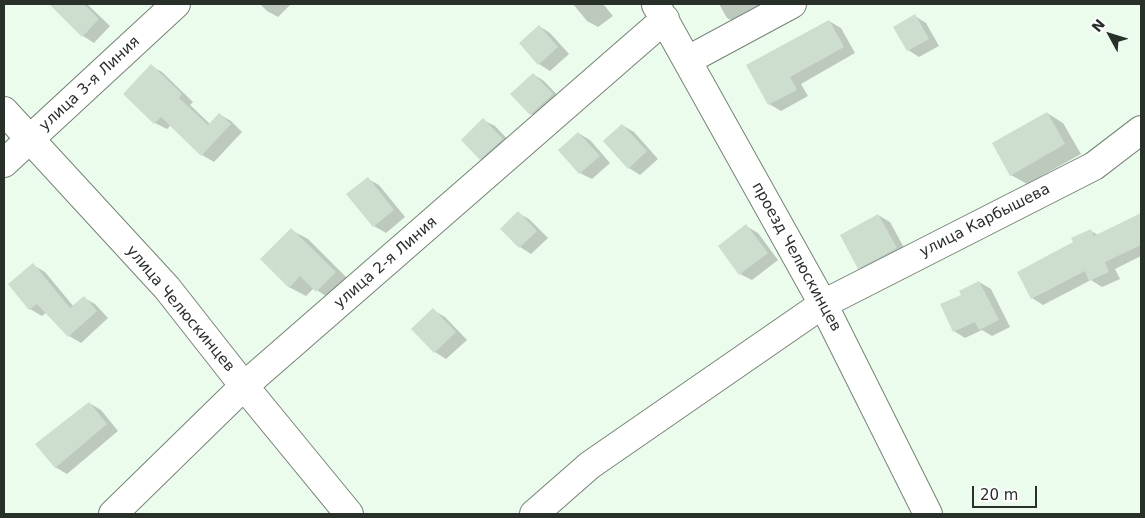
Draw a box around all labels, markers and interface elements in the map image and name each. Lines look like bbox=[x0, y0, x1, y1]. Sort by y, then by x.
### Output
north arrow bbox=[1085, 10, 1135, 60]
text: N bbox=[1088, 16, 1108, 35]
street label: улица 3-я Линия bbox=[36, 33, 144, 135]
street label: проезд Челюскинцев bbox=[747, 179, 845, 335]
street label: улица Карбышева bbox=[917, 180, 1053, 262]
street label: улица 2-я Линия bbox=[331, 213, 441, 313]
street label: улица Челюскинцев bbox=[122, 242, 238, 376]
scale bar bbox=[975, 476, 1040, 508]
text: 20 m bbox=[980, 486, 1018, 504]

